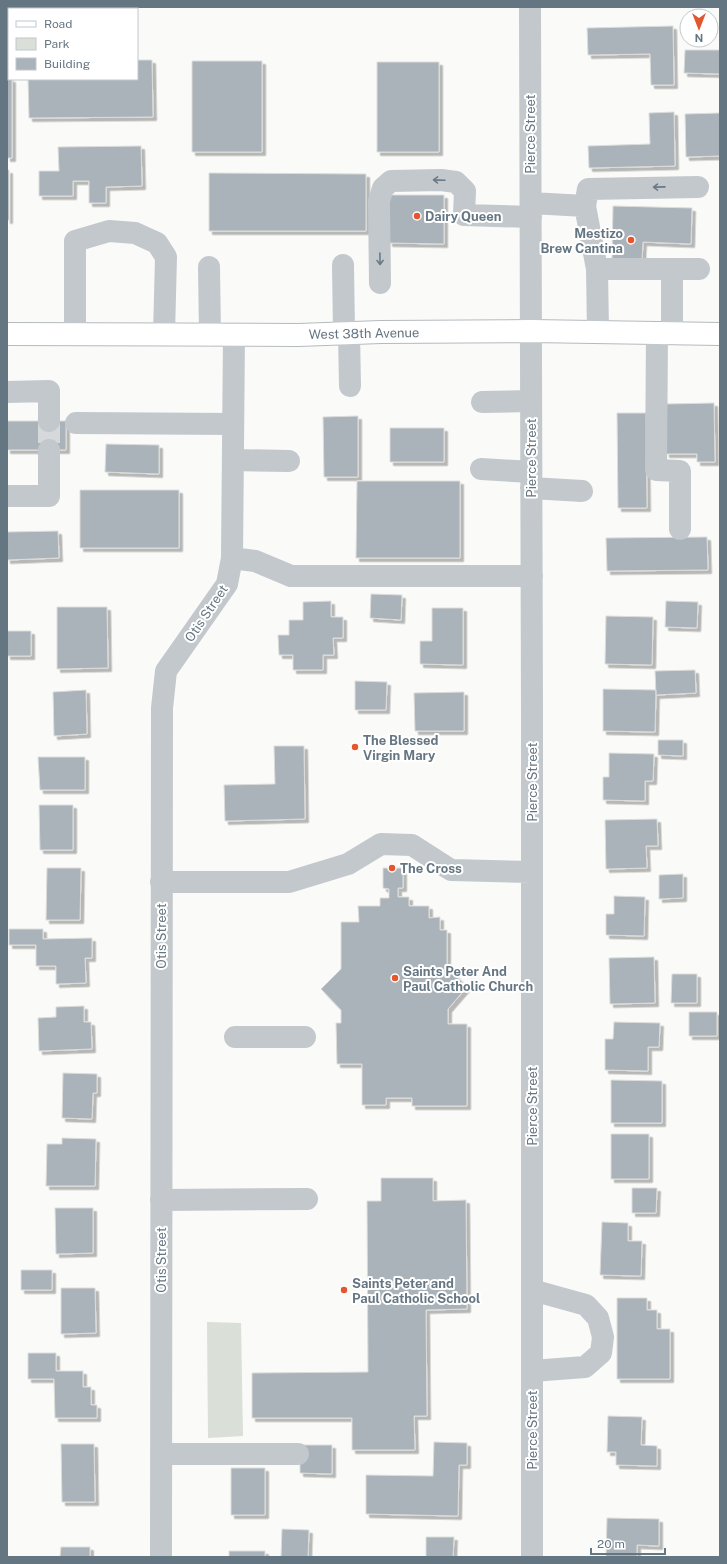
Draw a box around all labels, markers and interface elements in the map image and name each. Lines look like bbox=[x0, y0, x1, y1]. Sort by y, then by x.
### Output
legend bbox=[8, 8, 138, 80]
north arrow bbox=[679, 8, 719, 48]
text: Road bbox=[44, 17, 72, 31]
text: N bbox=[695, 32, 703, 44]
text: Park bbox=[44, 37, 70, 51]
text: Building bbox=[44, 57, 90, 71]
street label: Pierce Street bbox=[523, 94, 538, 174]
one-way arrow bbox=[433, 176, 446, 184]
one-way arrow bbox=[653, 183, 666, 191]
place label: Dairy Queen bbox=[425, 209, 501, 224]
marker: Dairy Queen bbox=[412, 211, 422, 221]
place label: Mestizo Brew Cantina bbox=[540, 226, 623, 256]
marker: Mestizo Brew Cantina bbox=[626, 235, 636, 245]
one-way arrow bbox=[376, 252, 384, 265]
street label: West 38th Avenue bbox=[309, 325, 419, 342]
street label: Pierce Street bbox=[524, 418, 539, 498]
street label: Otis Street bbox=[182, 582, 231, 645]
place label: The Blessed Virgin Mary bbox=[363, 733, 439, 763]
marker: The Blessed Virgin Mary bbox=[350, 742, 360, 752]
street label: Pierce Street bbox=[525, 742, 540, 822]
place label: The Cross bbox=[400, 861, 462, 876]
marker: The Cross bbox=[387, 863, 397, 873]
street label: Otis Street bbox=[154, 903, 169, 969]
place label: Saints Peter And Paul Catholic Church bbox=[403, 964, 533, 994]
marker: Saints Peter And Paul Catholic Church bbox=[390, 973, 400, 983]
street label: Pierce Street bbox=[525, 1066, 540, 1146]
street label: Otis Street bbox=[154, 1227, 169, 1293]
place label: Saints Peter and Paul Catholic School bbox=[352, 1276, 480, 1306]
marker: Saints Peter and Paul Catholic School bbox=[339, 1285, 349, 1295]
street label: Pierce Street bbox=[525, 1390, 540, 1470]
scale bar bbox=[591, 1530, 665, 1556]
text: 20 m bbox=[597, 1537, 625, 1551]

